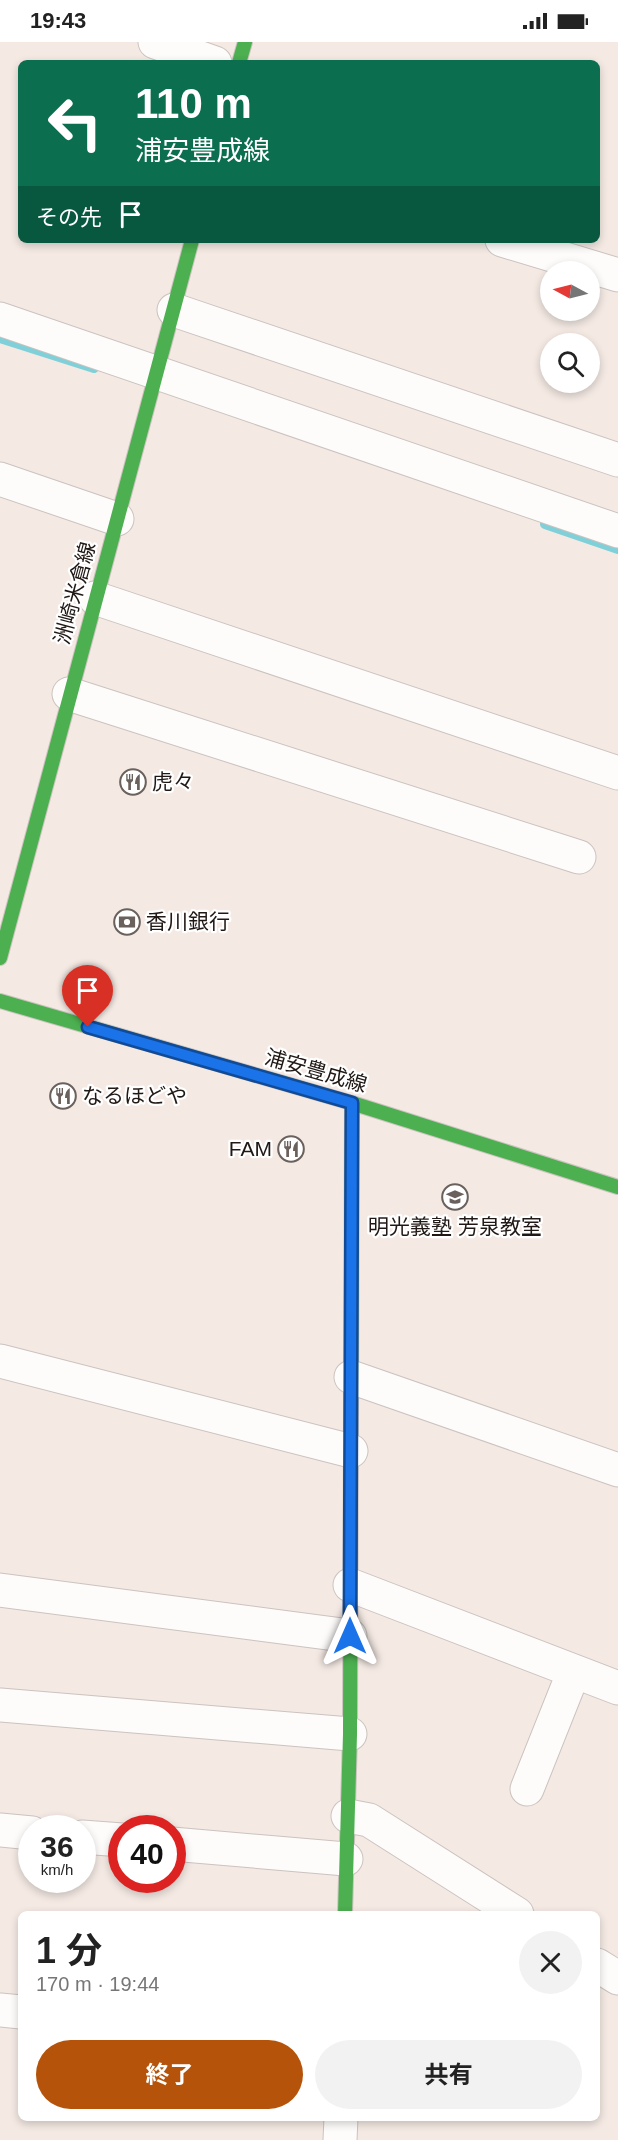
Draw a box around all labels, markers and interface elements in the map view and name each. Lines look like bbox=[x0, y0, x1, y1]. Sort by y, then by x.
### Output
text: 19:43 bbox=[30, 8, 86, 33]
text: 110 m bbox=[135, 80, 252, 127]
icon: left bbox=[36, 84, 114, 162]
text: 浦安豊成線 bbox=[135, 136, 270, 166]
icon: arrive bbox=[114, 198, 147, 231]
text: その先 bbox=[36, 205, 102, 230]
north arrow bbox=[540, 261, 600, 321]
map controls bbox=[540, 261, 600, 393]
button: search bbox=[540, 333, 600, 393]
street label: 洲崎米倉線 bbox=[50, 539, 99, 647]
restaurant icon: 虎々 bbox=[118, 767, 148, 797]
place label: 虎々 bbox=[152, 770, 194, 793]
bank icon: 香川銀行 bbox=[112, 907, 142, 937]
place label: 香川銀行 bbox=[146, 910, 230, 933]
pin bbox=[62, 965, 113, 1027]
icon: arrive bbox=[71, 974, 104, 1007]
street label: 浦安豊成線 bbox=[263, 1045, 370, 1096]
restaurant icon: なるほどや bbox=[48, 1081, 78, 1111]
place label: なるほどや bbox=[82, 1084, 187, 1107]
restaurant icon: FAM bbox=[276, 1134, 306, 1164]
place label: FAM bbox=[229, 1137, 272, 1160]
school or university icon: 明光義塾 芳泉教室 bbox=[440, 1182, 470, 1212]
place label: 明光義塾 芳泉教室 bbox=[368, 1215, 542, 1238]
position arrow bbox=[318, 1604, 382, 1668]
speed limit sign: 40 bbox=[108, 1815, 186, 1893]
text: 36 bbox=[40, 1830, 74, 1863]
text: km/h bbox=[41, 1861, 73, 1878]
text: 1 分 bbox=[36, 1930, 102, 1971]
button: close bbox=[519, 1931, 582, 1994]
text: 170 m · 19:44 bbox=[36, 1973, 159, 1995]
button: 終了 bbox=[36, 2040, 303, 2109]
button: 共有 bbox=[315, 2040, 582, 2109]

